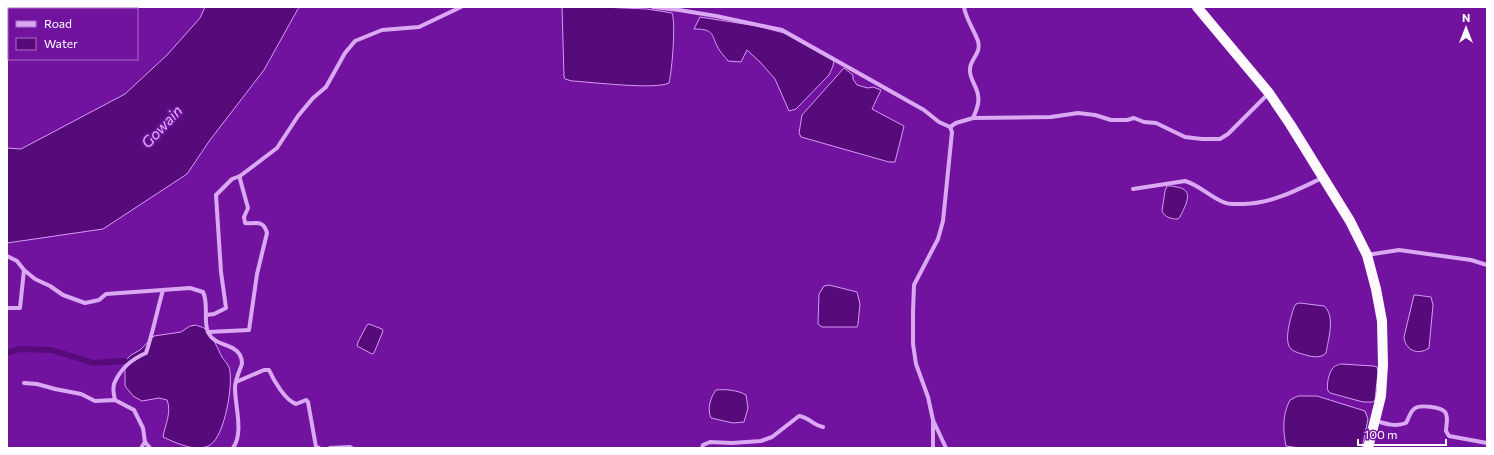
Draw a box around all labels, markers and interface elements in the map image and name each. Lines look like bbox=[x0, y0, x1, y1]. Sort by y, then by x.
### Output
legend bbox=[8, 8, 138, 60]
north arrow bbox=[1446, 8, 1486, 48]
text: N bbox=[1462, 11, 1470, 24]
text: Road bbox=[44, 16, 72, 30]
text: Water bbox=[44, 36, 78, 50]
water label: Gowain bbox=[137, 101, 185, 151]
scale bar bbox=[1358, 421, 1446, 447]
text: 100 m bbox=[1364, 427, 1398, 441]

